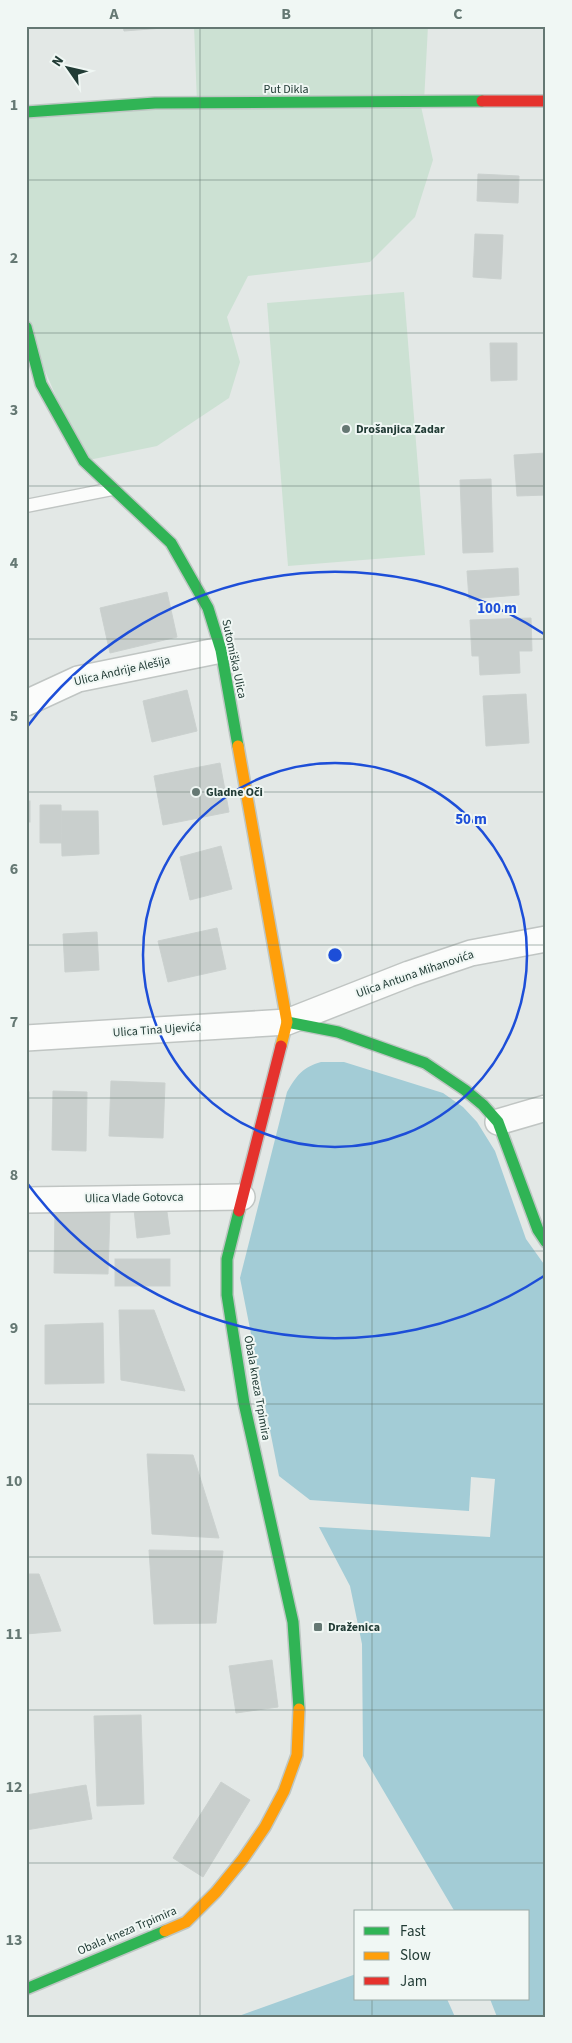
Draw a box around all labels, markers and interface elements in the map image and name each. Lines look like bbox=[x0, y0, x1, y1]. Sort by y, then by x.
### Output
text: A bbox=[108, 3, 119, 25]
text: B bbox=[281, 3, 291, 25]
text: C bbox=[453, 3, 463, 25]
north arrow bbox=[42, 42, 92, 92]
text: N bbox=[47, 52, 69, 71]
street label: Put Dikla bbox=[263, 81, 309, 98]
text: 1 bbox=[10, 94, 18, 116]
text: 2 bbox=[10, 247, 18, 269]
text: 3 bbox=[10, 399, 18, 421]
place label: Drošanjica Zadar bbox=[356, 421, 445, 438]
marker: Drošanjica Zadar bbox=[340, 423, 352, 435]
text: 4 bbox=[10, 552, 19, 574]
text: 100 m bbox=[477, 598, 517, 619]
street label: Sutomiška Ulica bbox=[217, 618, 251, 700]
street label: Ulica Andrije Alešija bbox=[72, 652, 172, 690]
text: 5 bbox=[10, 705, 18, 727]
place label: Gladne Oči bbox=[206, 784, 263, 801]
marker: Gladne Oči bbox=[190, 786, 202, 798]
text: 50 m bbox=[455, 809, 487, 830]
text: 6 bbox=[10, 858, 18, 880]
centre of rings bbox=[326, 946, 344, 964]
street label: Ulica Antuna Mihanovića bbox=[354, 946, 476, 1002]
text: 7 bbox=[10, 1011, 18, 1033]
street label: Ulica Tina Ujevića bbox=[112, 1018, 202, 1042]
text: 8 bbox=[10, 1164, 18, 1186]
street label: Ulica Vlade Gotovca bbox=[84, 1189, 184, 1207]
text: 9 bbox=[10, 1317, 18, 1339]
street label: Obala kneza Trpimira bbox=[239, 1334, 275, 1442]
text: 10 bbox=[6, 1470, 22, 1492]
place label: Draženica bbox=[328, 1619, 380, 1636]
marker: Draženica bbox=[312, 1621, 324, 1633]
text: 11 bbox=[6, 1623, 22, 1645]
text: 12 bbox=[6, 1776, 22, 1798]
street label: Obala kneza Trpimira bbox=[75, 1902, 179, 1960]
legend bbox=[354, 1910, 530, 2000]
text: Fast bbox=[400, 1921, 426, 1942]
text: 13 bbox=[6, 1929, 22, 1951]
text: Slow bbox=[400, 1945, 431, 1966]
text: Jam bbox=[400, 1971, 427, 1992]

